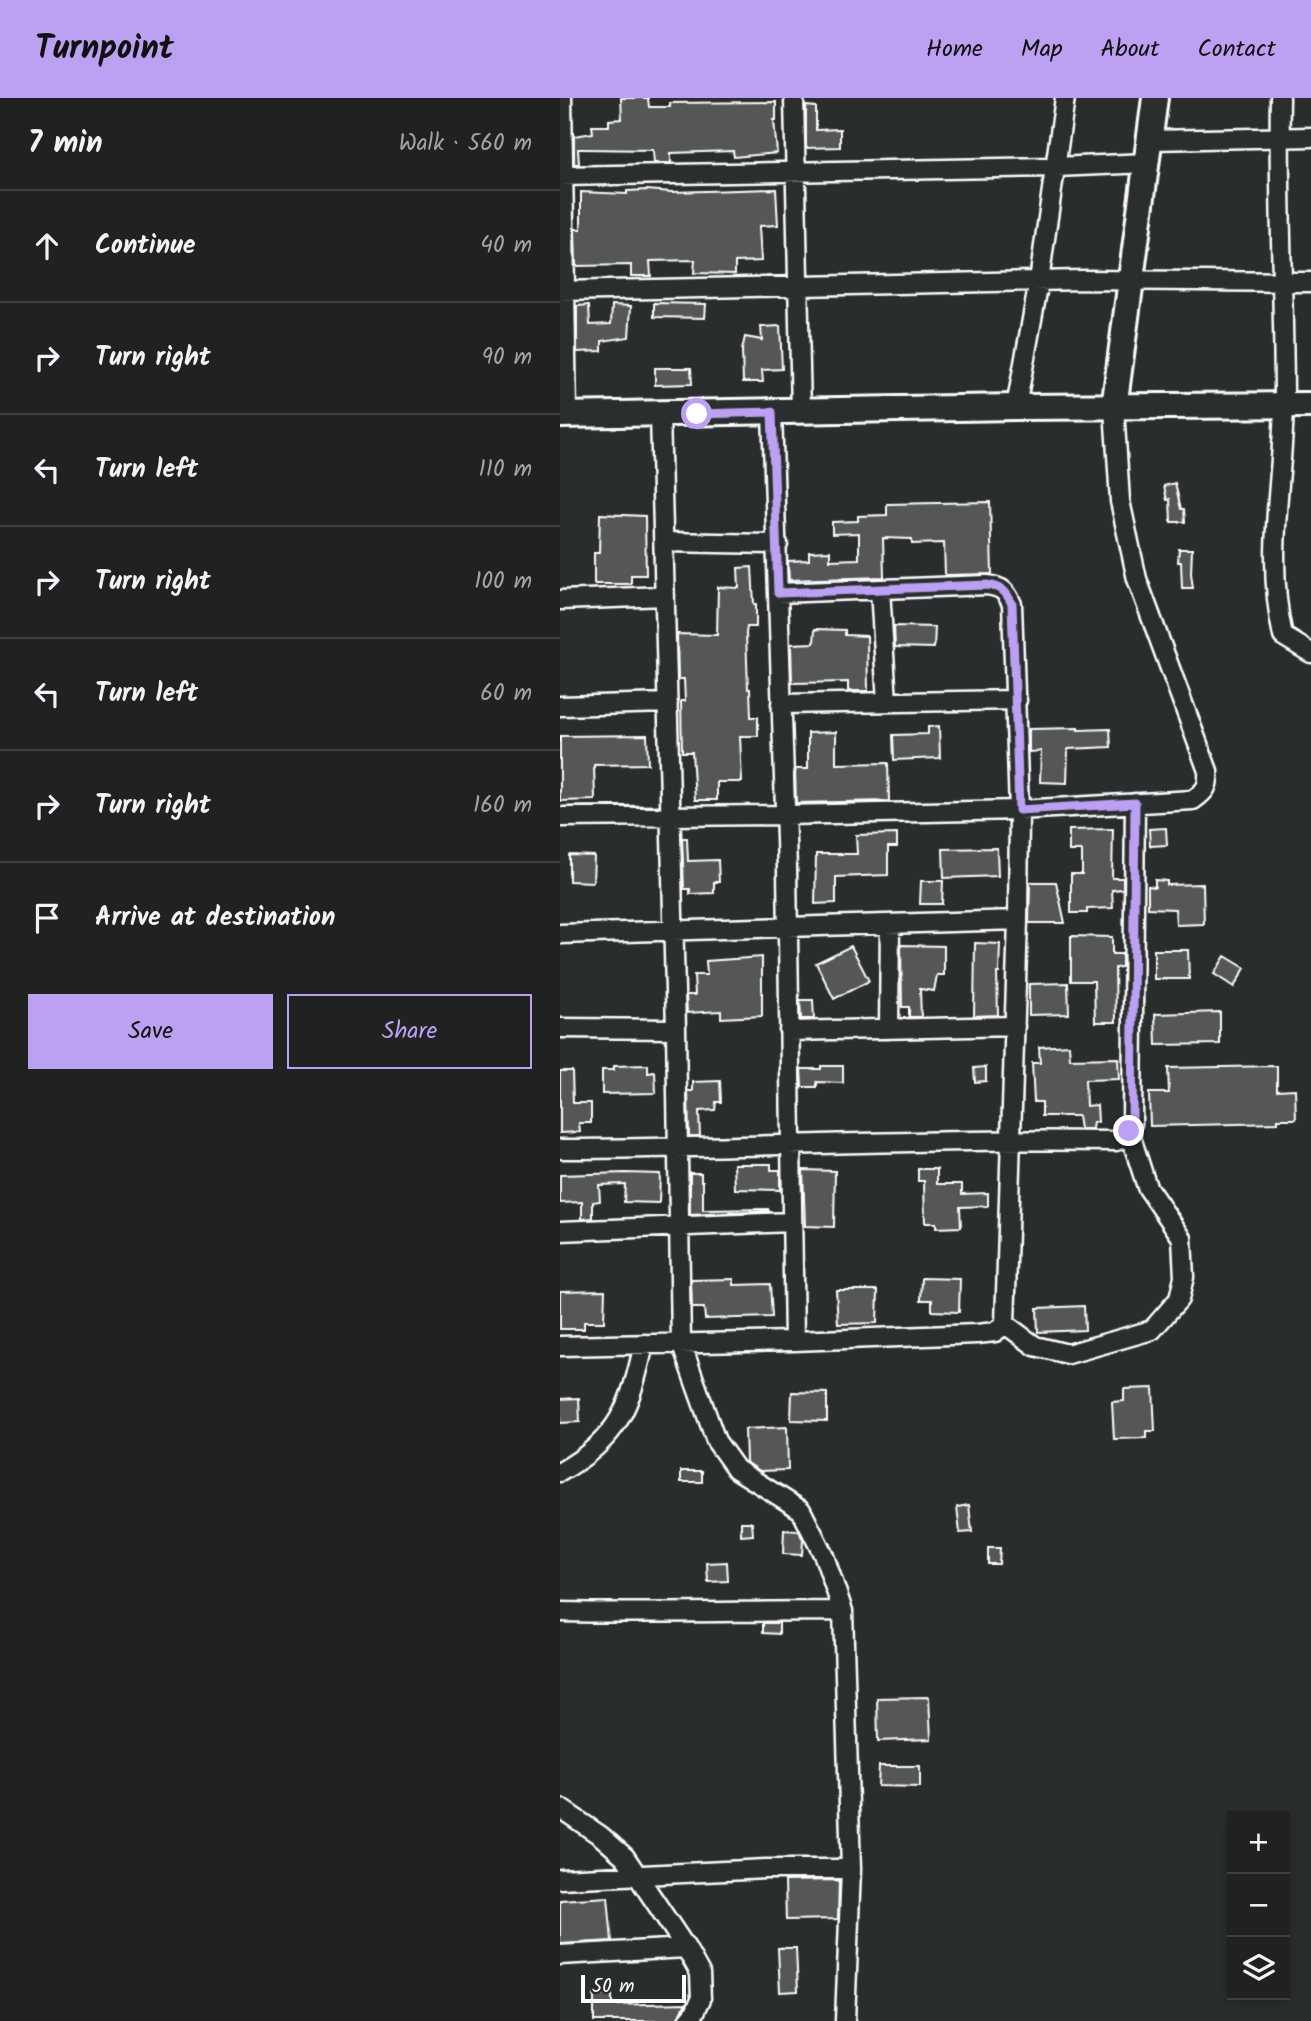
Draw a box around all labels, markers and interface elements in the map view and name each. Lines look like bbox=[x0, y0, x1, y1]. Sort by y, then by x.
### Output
text: Turnpoint bbox=[35, 23, 174, 76]
text: Home bbox=[926, 30, 983, 69]
text: Map bbox=[1021, 30, 1063, 69]
text: About bbox=[1101, 30, 1159, 69]
text: Contact bbox=[1197, 30, 1276, 69]
text: 7 min bbox=[28, 120, 103, 168]
text: Walk · 560 m bbox=[399, 126, 532, 162]
text: Continue bbox=[95, 225, 196, 267]
icon: ahead bbox=[28, 227, 66, 265]
text: 40 m bbox=[480, 228, 532, 264]
text: Turn right bbox=[95, 337, 211, 379]
icon: right bbox=[28, 339, 66, 377]
text: 90 m bbox=[482, 340, 532, 376]
route start bbox=[681, 398, 712, 429]
text: Turn left bbox=[95, 449, 198, 491]
icon: left bbox=[28, 451, 66, 489]
text: 110 m bbox=[479, 452, 532, 488]
text: Turn right bbox=[95, 561, 211, 603]
icon: right bbox=[28, 563, 66, 601]
text: 100 m bbox=[474, 564, 532, 600]
text: Turn left bbox=[95, 673, 198, 715]
icon: left bbox=[28, 675, 66, 713]
text: 60 m bbox=[480, 676, 532, 712]
text: Turn right bbox=[95, 785, 211, 827]
icon: right bbox=[28, 787, 66, 825]
text: 160 m bbox=[473, 788, 532, 824]
text: Arrive at destination bbox=[95, 897, 335, 939]
icon: arrive bbox=[28, 899, 66, 937]
button: Save bbox=[28, 994, 273, 1069]
button: Share bbox=[287, 994, 532, 1069]
route end bbox=[1113, 1115, 1144, 1146]
map controls bbox=[1227, 1811, 1290, 2000]
button: + bbox=[1227, 1811, 1290, 1874]
button: − bbox=[1227, 1874, 1290, 1937]
button: layers bbox=[1227, 1937, 1290, 2000]
scale bar bbox=[581, 1972, 686, 2004]
text: 50 m bbox=[592, 1972, 634, 2002]

